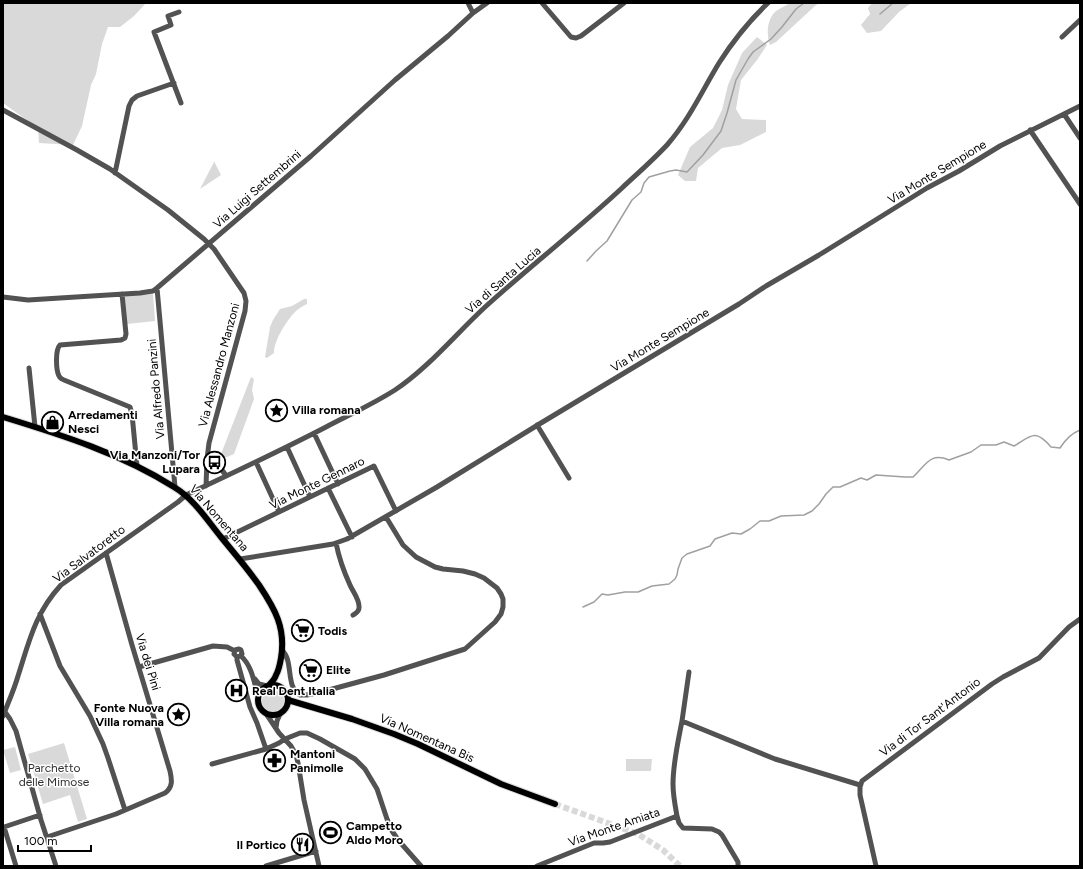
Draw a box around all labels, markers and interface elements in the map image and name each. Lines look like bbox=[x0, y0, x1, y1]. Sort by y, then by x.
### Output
street label: Via Monte Sempione bbox=[885, 137, 989, 207]
street label: Via Luigi Settembrini bbox=[210, 147, 304, 231]
street label: Via di Santa Lucia bbox=[463, 244, 543, 316]
street label: Via Alessandro Manzoni bbox=[196, 301, 242, 429]
street label: Via Monte Sempione bbox=[608, 305, 712, 375]
street label: Via Alfredo Panzini bbox=[145, 338, 167, 440]
place icon: Villa romana bbox=[264, 397, 290, 423]
place label: Villa romana bbox=[292, 403, 361, 417]
place label: Arredamenti Nesci bbox=[68, 408, 138, 436]
shop icon: Arredamenti Nesci bbox=[40, 409, 66, 435]
place label: Via Manzoni/Tor Lupara bbox=[110, 448, 200, 476]
bus stop icon: Via Manzoni/Tor Lupara bbox=[202, 449, 228, 475]
street label: Via Monte Gennaro bbox=[267, 454, 367, 512]
street label: Via Nomentana bbox=[186, 482, 252, 554]
street label: Via Salvatoretto bbox=[50, 522, 128, 586]
supermarket icon: Todis bbox=[289, 618, 315, 644]
place label: Todis bbox=[318, 624, 347, 638]
street label: Via dei Pini bbox=[133, 632, 163, 692]
supermarket icon: Elite bbox=[298, 657, 324, 683]
place label: Elite bbox=[326, 663, 351, 677]
street label: Via di Tor Sant'Antonio bbox=[877, 674, 983, 760]
hospital icon: Real Dent Italia bbox=[224, 678, 250, 704]
place label: Real Dent Italia bbox=[252, 684, 335, 698]
place label: Fonte Nuova Villa romana bbox=[94, 701, 164, 729]
place icon: Fonte Nuova Villa romana bbox=[166, 702, 192, 728]
street label: Via Nomentana Bis bbox=[378, 711, 477, 765]
place label: Mantoni Panimolle bbox=[290, 747, 344, 775]
pharmacy icon: Mantoni Panimolle bbox=[261, 748, 287, 774]
park label: Parchetto delle Mimose bbox=[19, 761, 90, 789]
street label: Via Monte Amiata bbox=[566, 805, 662, 849]
place label: Campetto Aldo Moro bbox=[346, 819, 403, 847]
sports icon: Campetto Aldo Moro bbox=[318, 820, 344, 846]
scale bar bbox=[18, 827, 91, 853]
restaurant icon: Il Portico bbox=[289, 832, 315, 858]
text: 100 m bbox=[24, 834, 58, 848]
place label: Il Portico bbox=[237, 838, 286, 852]

